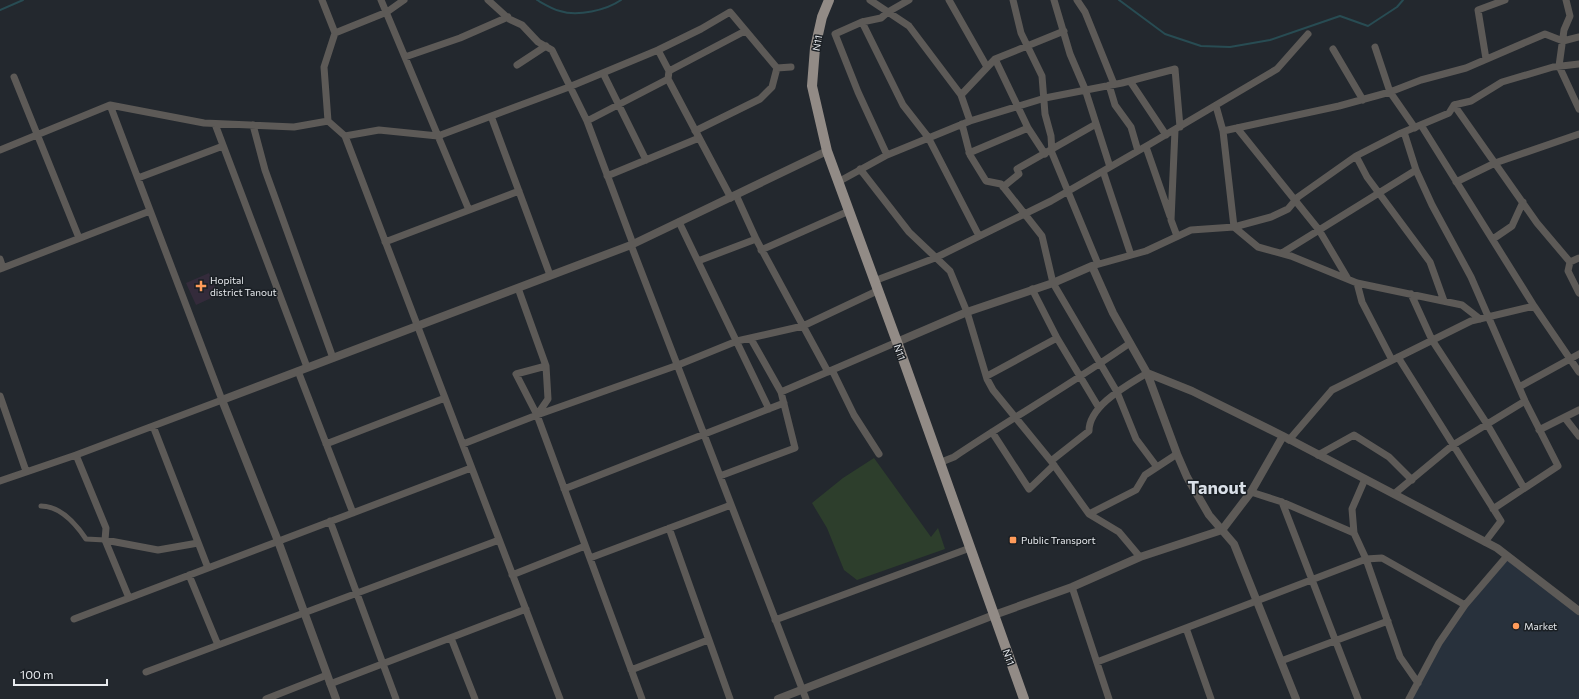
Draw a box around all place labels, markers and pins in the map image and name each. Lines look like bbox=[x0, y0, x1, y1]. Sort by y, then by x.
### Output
place label: Hopital district Tanout bbox=[210, 274, 277, 298]
marker: Hopital district Tanout bbox=[195, 280, 207, 292]
place label: Public Transport bbox=[1021, 534, 1096, 546]
marker: Public Transport bbox=[1008, 535, 1018, 545]
place label: Market bbox=[1524, 620, 1557, 632]
marker: Market bbox=[1511, 621, 1521, 631]

